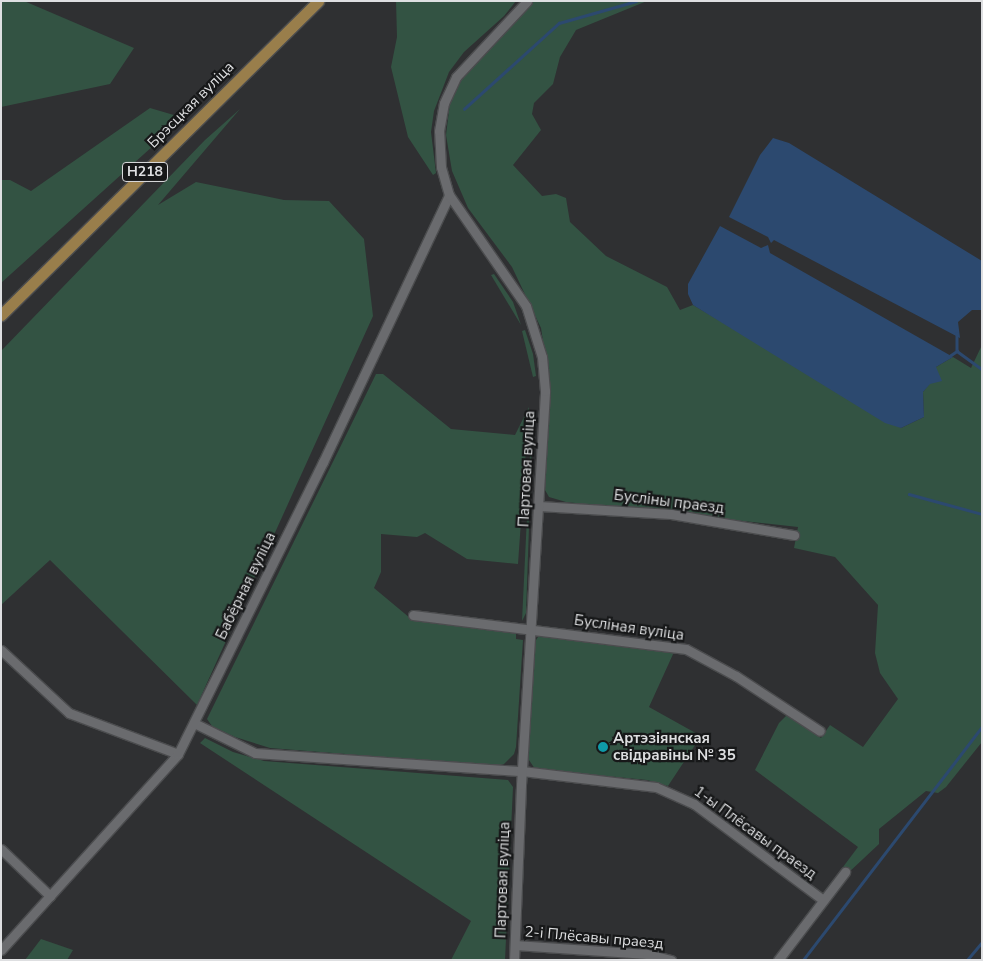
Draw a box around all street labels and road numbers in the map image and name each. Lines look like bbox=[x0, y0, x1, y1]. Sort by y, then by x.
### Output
street label: Брэсцкая вуліца bbox=[144, 58, 238, 152]
road number: Н218 bbox=[121, 160, 169, 183]
street label: Партовая вуліца bbox=[515, 410, 539, 528]
street label: Бусліны праезд bbox=[613, 486, 725, 518]
street label: Бабёрная вуліца bbox=[212, 529, 280, 643]
street label: Бусліная вуліца bbox=[573, 611, 685, 645]
street label: 1-ы Плёсавы праезд bbox=[690, 783, 820, 883]
street label: Партовая вуліца bbox=[492, 821, 514, 939]
street label: 2-і Плёсавы праезд bbox=[524, 923, 664, 953]

